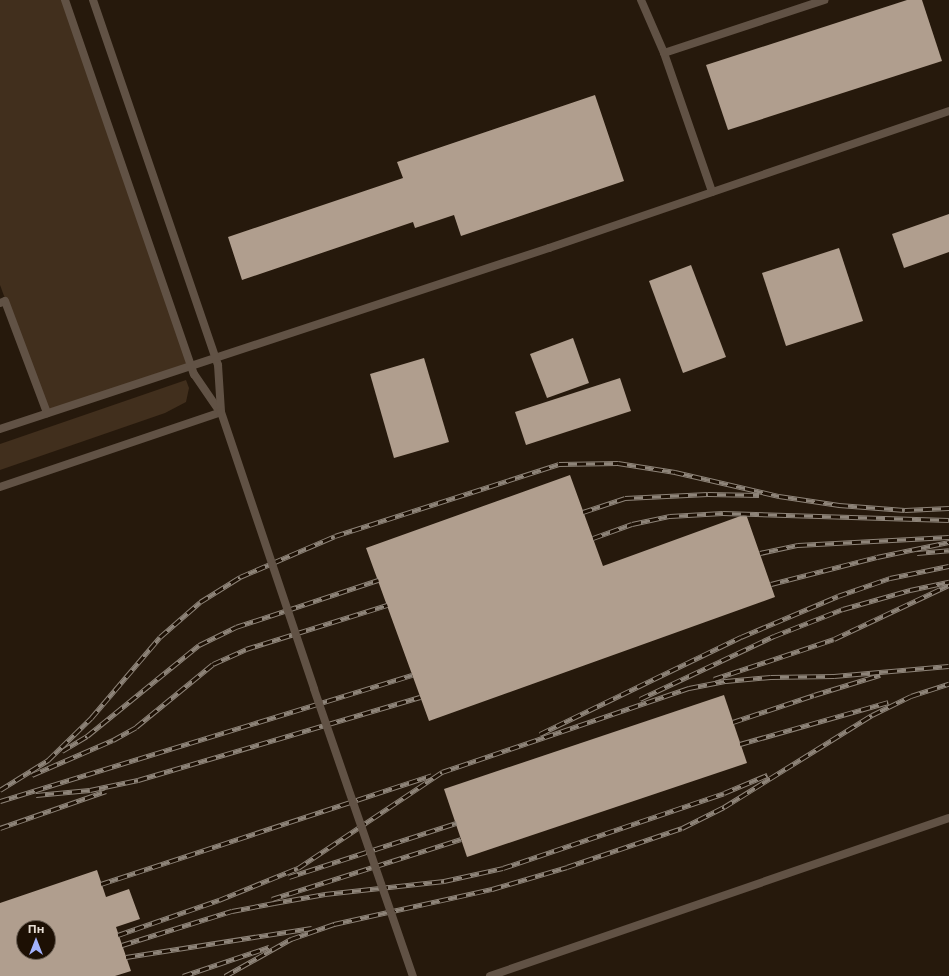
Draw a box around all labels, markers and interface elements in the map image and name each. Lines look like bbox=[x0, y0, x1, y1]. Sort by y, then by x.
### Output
north arrow bbox=[16, 920, 56, 960]
text: Пн bbox=[28, 922, 44, 936]

